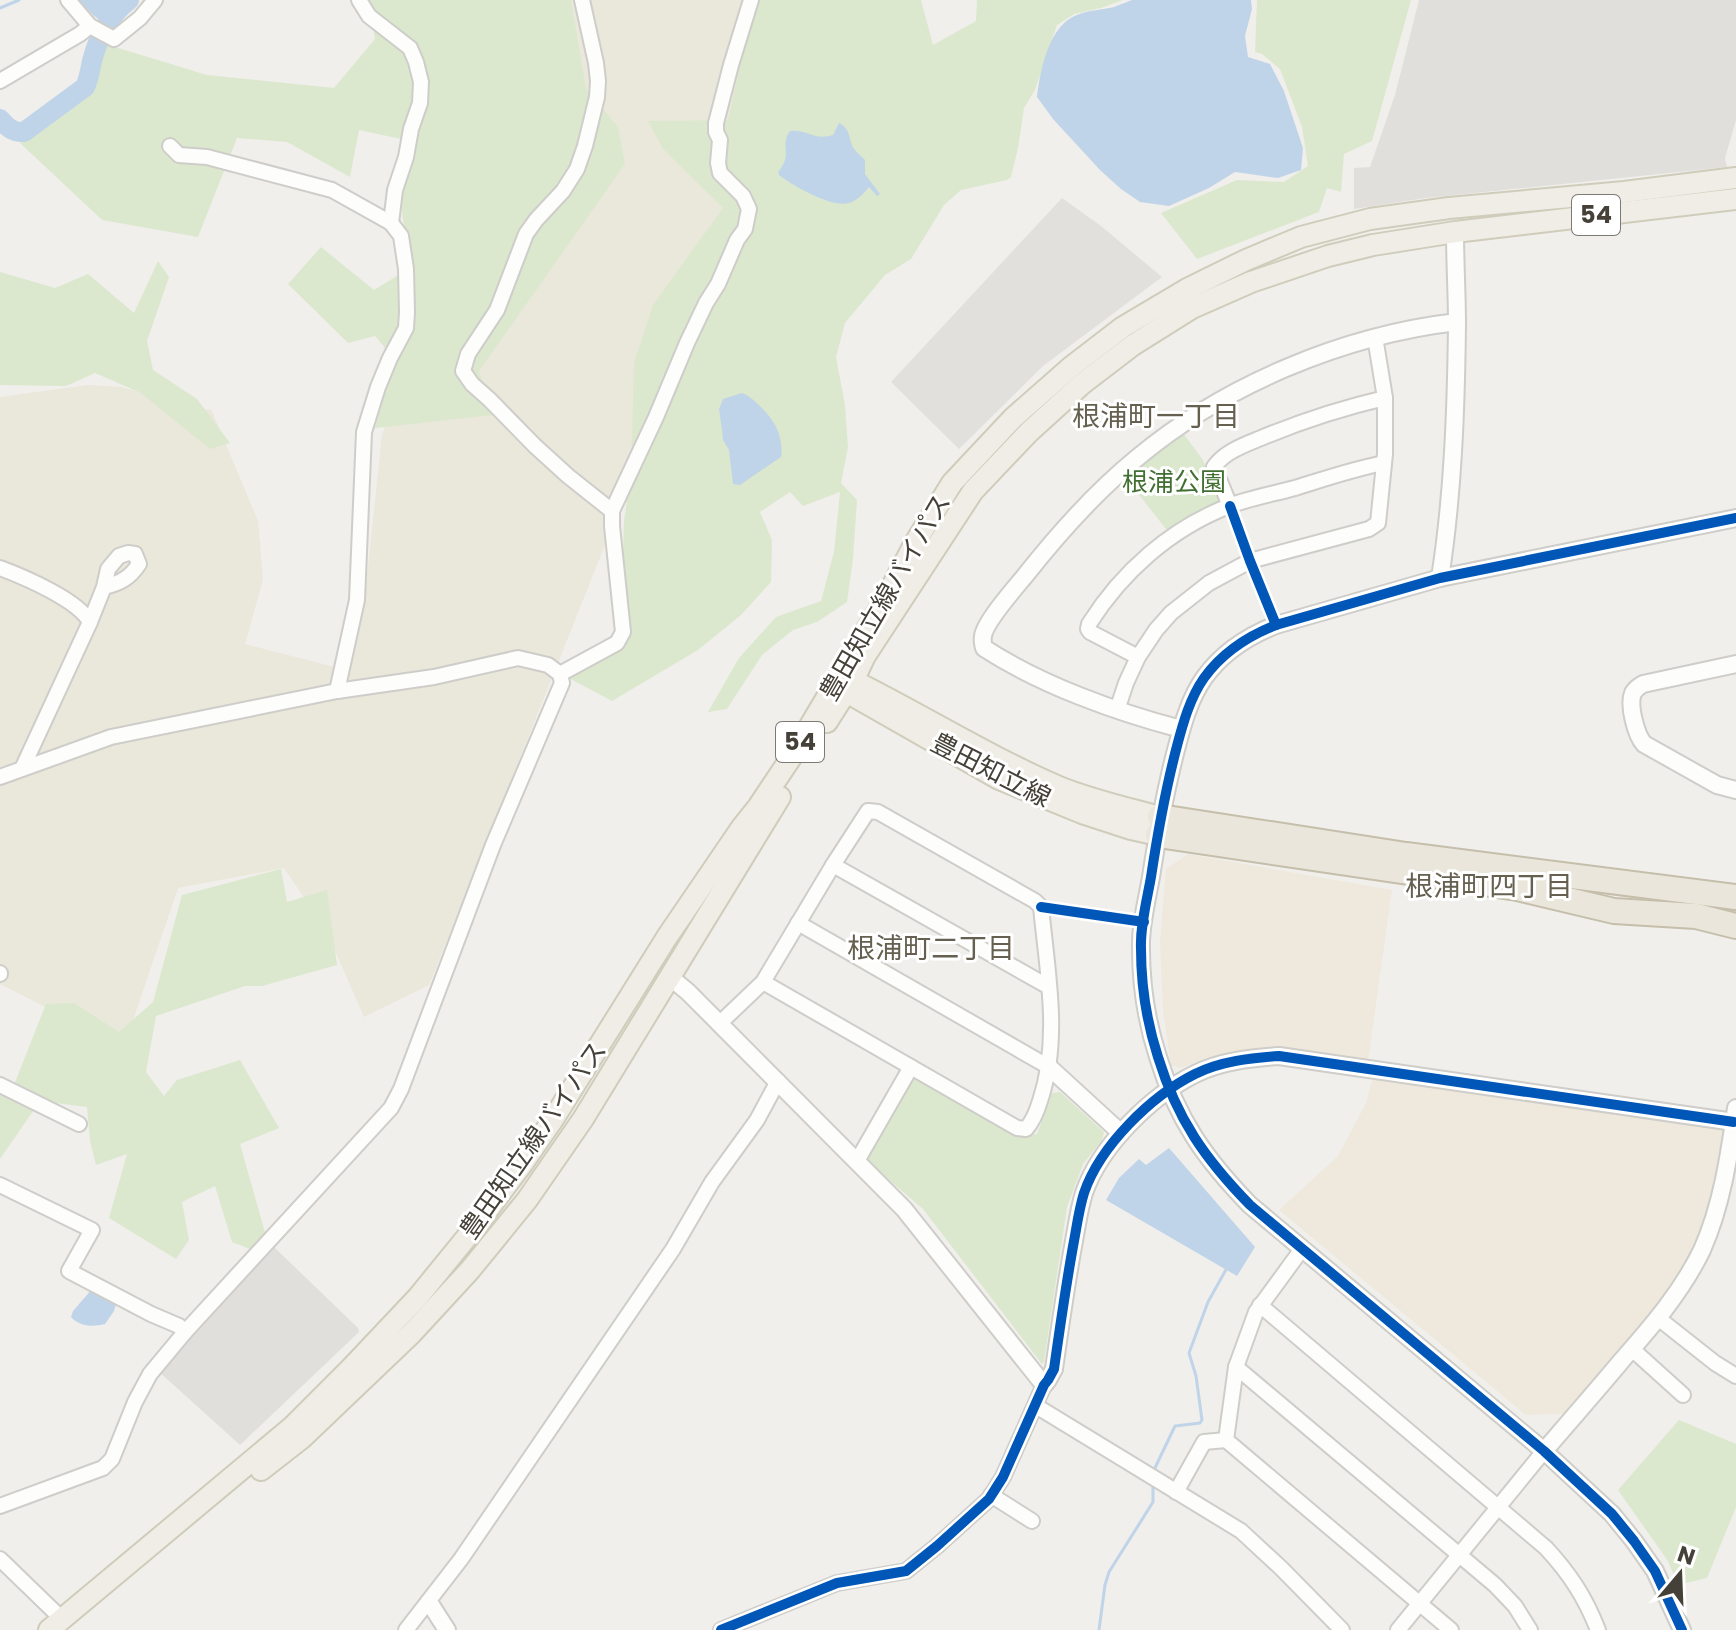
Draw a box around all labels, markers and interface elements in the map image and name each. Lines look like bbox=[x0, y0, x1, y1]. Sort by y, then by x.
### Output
road number: 54 bbox=[1572, 195, 1620, 235]
district label: 根浦町一丁目 bbox=[1072, 397, 1240, 436]
park label: 根浦公園 bbox=[1122, 464, 1226, 500]
street label: 豊田知立線バイパス bbox=[811, 487, 959, 707]
road number: 54 bbox=[776, 722, 824, 762]
street label: 豊田知立線 bbox=[925, 724, 1057, 816]
district label: 根浦町四丁目 bbox=[1405, 867, 1573, 906]
district label: 根浦町二丁目 bbox=[847, 929, 1015, 968]
street label: 豊田知立線バイパス bbox=[451, 1034, 615, 1246]
north arrow bbox=[1640, 1534, 1720, 1614]
text: N bbox=[1673, 1538, 1699, 1573]

